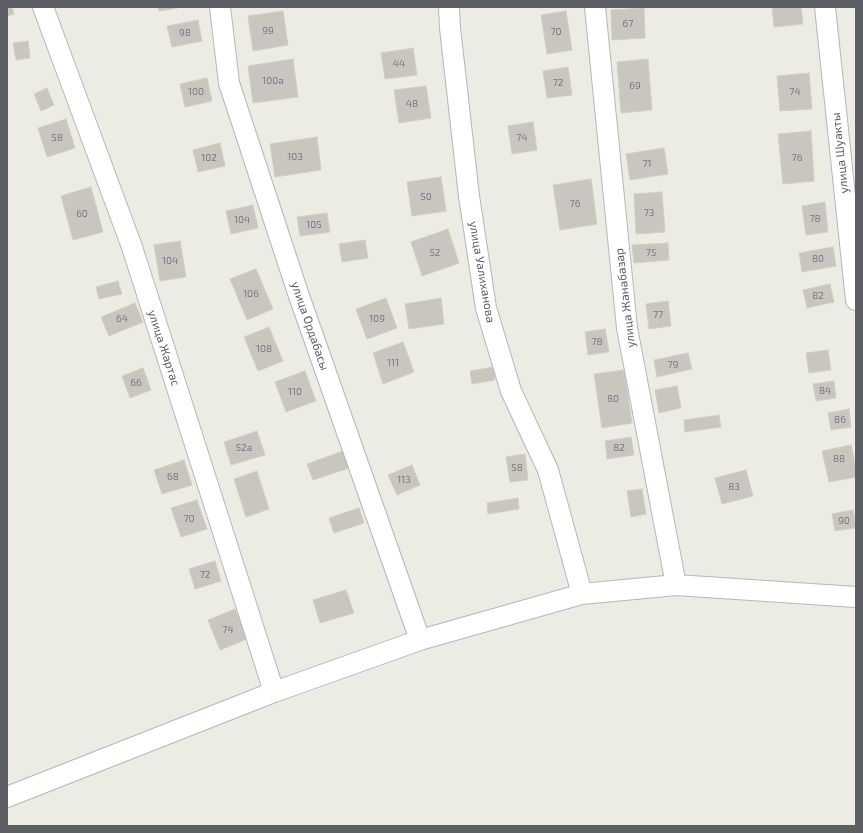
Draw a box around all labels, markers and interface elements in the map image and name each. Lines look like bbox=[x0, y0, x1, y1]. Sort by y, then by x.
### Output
house number: 67 bbox=[623, 18, 633, 30]
house number: 99 bbox=[262, 25, 274, 37]
house number: 70 bbox=[550, 26, 562, 38]
house number: 98 bbox=[179, 27, 191, 39]
house number: 44 bbox=[393, 58, 405, 70]
house number: 100а bbox=[262, 75, 284, 87]
house number: 72 bbox=[553, 77, 563, 89]
house number: 69 bbox=[629, 80, 641, 92]
house number: 100 bbox=[188, 86, 204, 98]
house number: 74 bbox=[789, 86, 801, 98]
house number: 48 bbox=[406, 98, 418, 110]
street label: улица Шуакты bbox=[829, 112, 851, 194]
house number: 58 bbox=[51, 132, 63, 144]
house number: 74 bbox=[516, 132, 528, 144]
house number: 103 bbox=[287, 151, 303, 163]
house number: 102 bbox=[201, 152, 217, 164]
house number: 76 bbox=[792, 152, 802, 164]
house number: 71 bbox=[642, 158, 652, 170]
house number: 50 bbox=[420, 191, 432, 203]
house number: 76 bbox=[570, 198, 580, 210]
house number: 73 bbox=[644, 207, 654, 219]
house number: 60 bbox=[76, 208, 88, 220]
house number: 78 bbox=[809, 213, 821, 225]
house number: 104 bbox=[234, 214, 250, 226]
house number: 105 bbox=[306, 219, 322, 231]
street label: улица Уалиханова bbox=[466, 220, 498, 324]
house number: 52 bbox=[430, 247, 440, 259]
street label: улица Жанабазар bbox=[612, 247, 638, 349]
house number: 75 bbox=[646, 247, 656, 259]
house number: 80 bbox=[812, 253, 824, 265]
house number: 104 bbox=[162, 255, 178, 267]
street label: улица Ордабасы bbox=[288, 280, 332, 372]
house number: 106 bbox=[243, 288, 259, 300]
house number: 82 bbox=[812, 290, 824, 302]
street label: улица Жартас bbox=[145, 308, 183, 388]
house number: 77 bbox=[653, 309, 663, 321]
house number: 64 bbox=[116, 313, 128, 325]
house number: 109 bbox=[369, 313, 385, 325]
house number: 78 bbox=[591, 336, 603, 348]
house number: 108 bbox=[256, 343, 272, 355]
house number: 111 bbox=[387, 357, 399, 369]
house number: 79 bbox=[668, 359, 678, 371]
house number: 66 bbox=[130, 377, 142, 389]
house number: 84 bbox=[819, 385, 831, 397]
house number: 110 bbox=[288, 386, 302, 398]
house number: 80 bbox=[607, 393, 619, 405]
house number: 86 bbox=[834, 414, 846, 426]
house number: 52а bbox=[236, 442, 252, 454]
house number: 82 bbox=[613, 442, 625, 454]
house number: 88 bbox=[833, 453, 845, 465]
house number: 58 bbox=[511, 462, 523, 474]
house number: 68 bbox=[167, 471, 179, 483]
house number: 113 bbox=[397, 474, 411, 486]
house number: 83 bbox=[728, 481, 740, 493]
house number: 70 bbox=[183, 513, 195, 525]
house number: 90 bbox=[838, 515, 850, 527]
house number: 72 bbox=[200, 569, 210, 581]
house number: 74 bbox=[222, 624, 234, 636]

